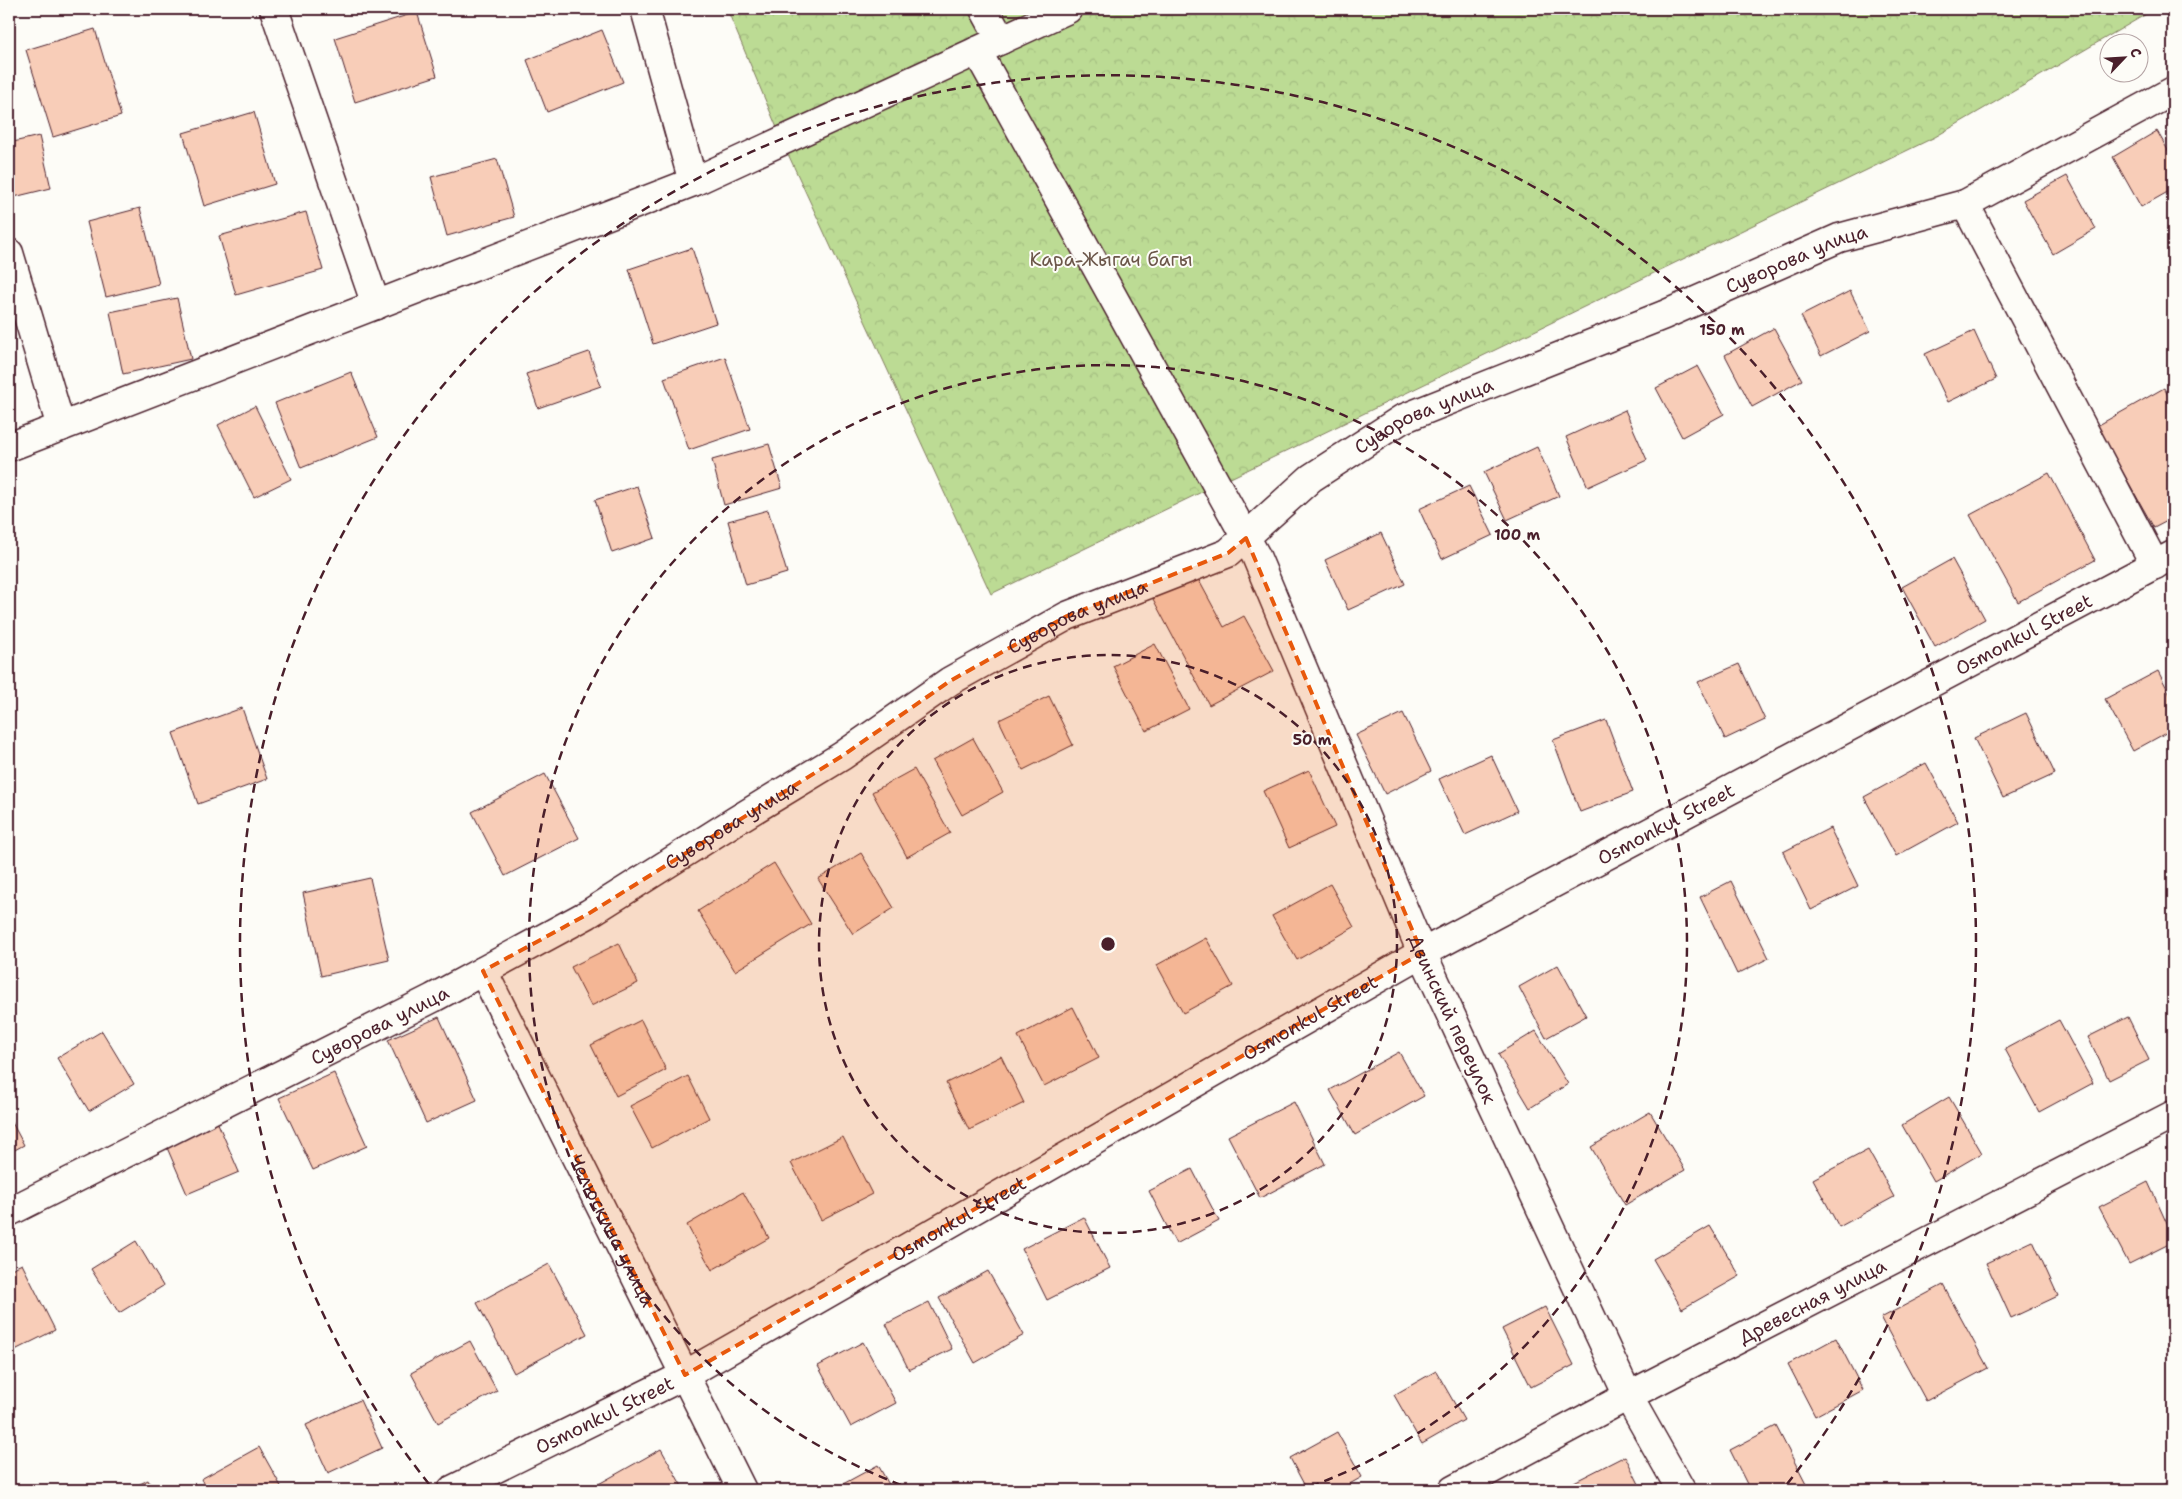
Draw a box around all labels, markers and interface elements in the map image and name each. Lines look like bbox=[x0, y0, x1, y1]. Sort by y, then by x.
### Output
north arrow bbox=[2100, 32, 2150, 82]
text: С bbox=[2126, 45, 2146, 60]
street label: Суворова улица bbox=[1722, 219, 1870, 299]
park label: Кара-Жыгач багы bbox=[1029, 247, 1193, 272]
text: 150 m bbox=[1699, 320, 1745, 340]
street label: Суворова улица bbox=[1350, 372, 1497, 460]
text: 100 m bbox=[1494, 525, 1540, 545]
street label: Суворова улица bbox=[1003, 574, 1151, 660]
street label: Osmonkul Street bbox=[1951, 588, 2097, 681]
text: 50 m bbox=[1293, 730, 1332, 750]
street label: Суворова улица bbox=[660, 774, 802, 875]
street label: Osmonkul Street bbox=[1593, 778, 1739, 871]
street label: Двинский переулок bbox=[1403, 931, 1502, 1108]
centre of rings bbox=[1099, 935, 1117, 953]
street label: Osmonkul Street bbox=[1238, 969, 1382, 1066]
street label: Суворова улица bbox=[306, 980, 453, 1071]
street label: Челюскина улица bbox=[564, 1150, 661, 1311]
street label: Osmonkul Street bbox=[887, 1170, 1031, 1267]
street label: Древесная улица bbox=[1734, 1253, 1891, 1350]
street label: Osmonkul Street bbox=[531, 1370, 678, 1460]

